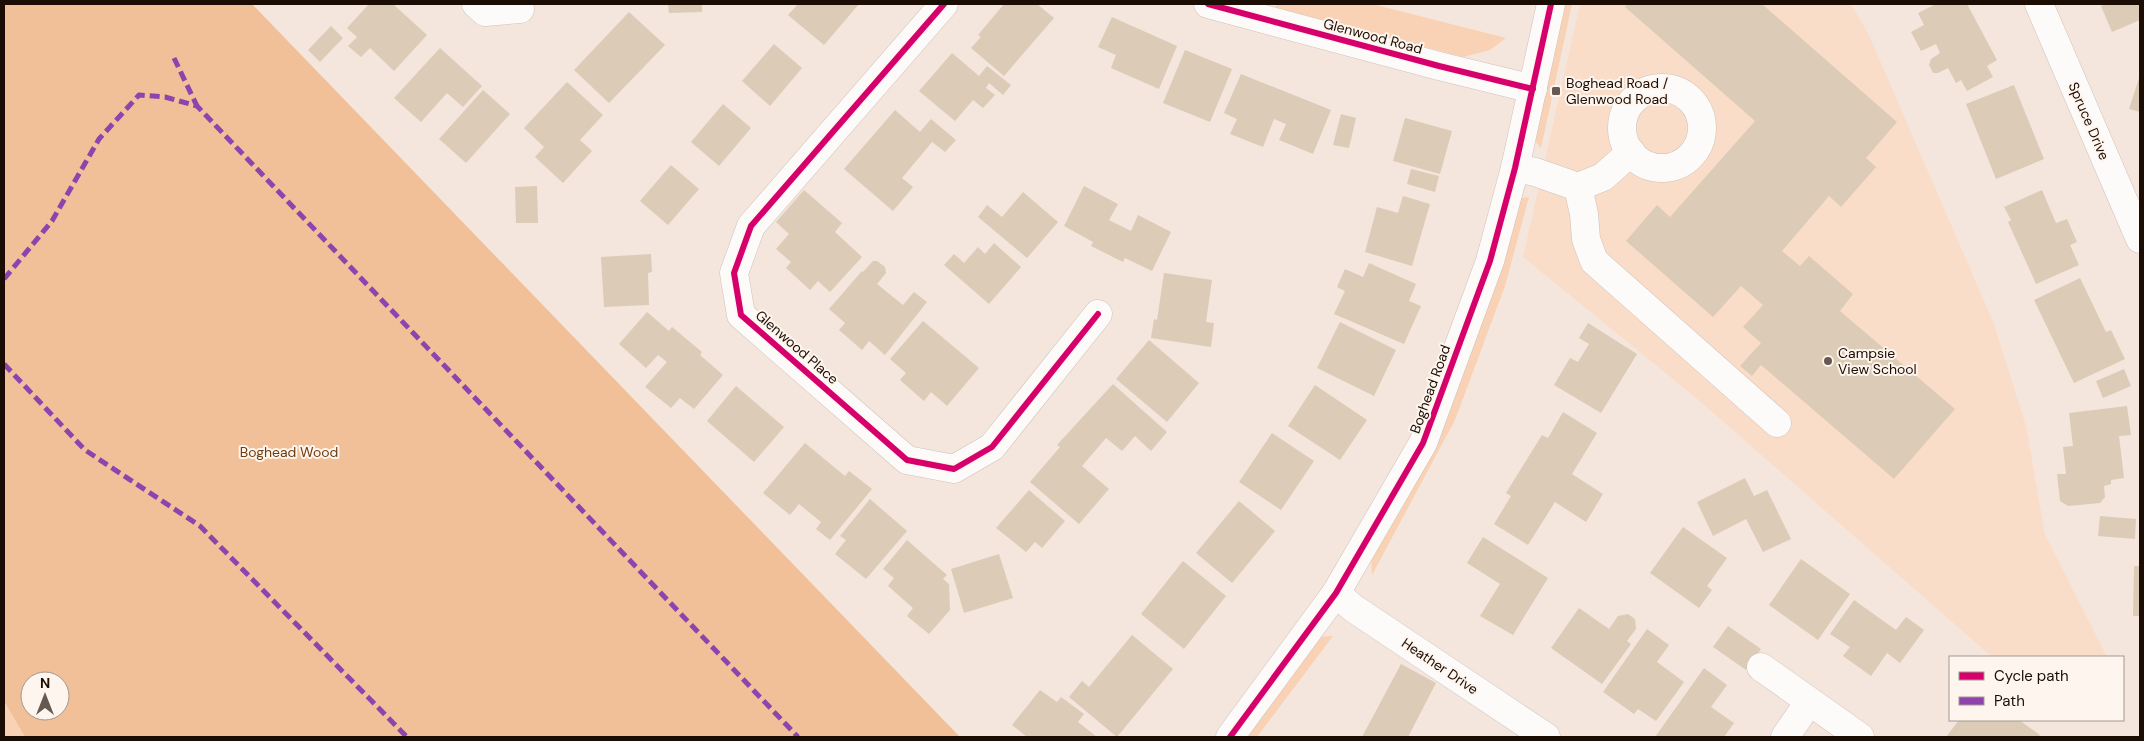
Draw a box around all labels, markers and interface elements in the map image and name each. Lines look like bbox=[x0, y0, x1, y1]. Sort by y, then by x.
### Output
street label: Glenwood Road bbox=[1321, 14, 1425, 58]
place label: Boghead Road / Glenwood Road bbox=[1566, 74, 1669, 108]
street label: Spruce Drive bbox=[2065, 79, 2114, 163]
marker: Boghead Road / Glenwood Road bbox=[1550, 85, 1562, 97]
street label: Glenwood Place bbox=[752, 306, 842, 388]
street label: Boghead Road bbox=[1406, 342, 1454, 436]
place label: Campsie View School bbox=[1838, 344, 1917, 378]
marker: Campsie View School bbox=[1822, 355, 1834, 367]
park label: Boghead Wood bbox=[240, 443, 338, 461]
street label: Heather Drive bbox=[1398, 634, 1482, 698]
legend bbox=[1949, 656, 2124, 721]
text: Cycle path bbox=[1994, 666, 2069, 686]
north arrow bbox=[20, 671, 70, 721]
text: N bbox=[40, 674, 50, 692]
text: Path bbox=[1994, 691, 2025, 711]

